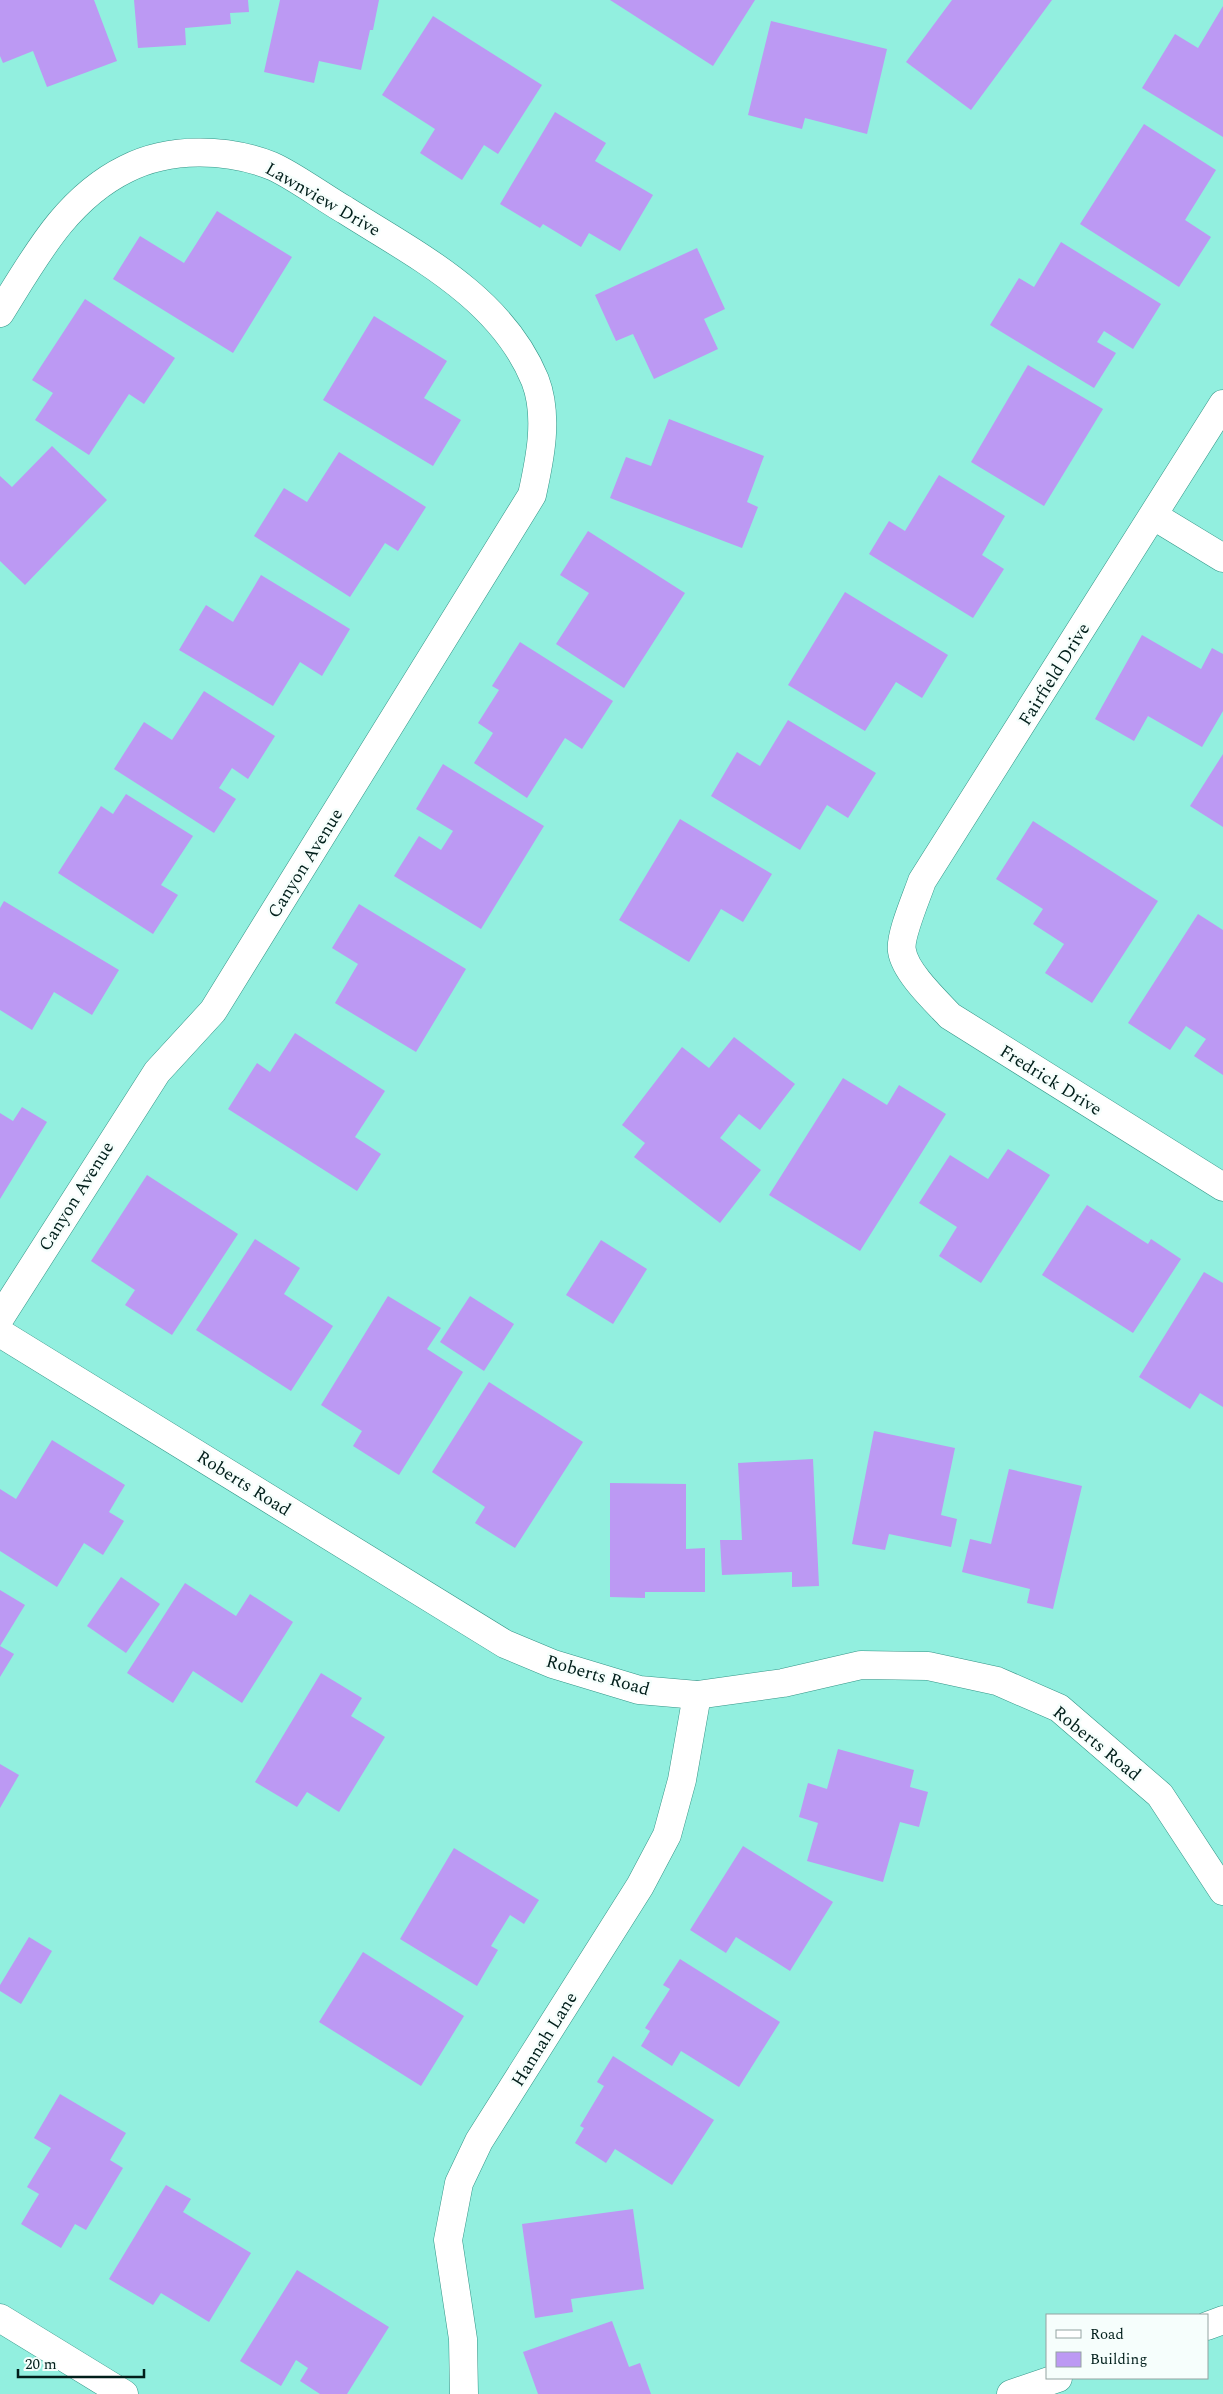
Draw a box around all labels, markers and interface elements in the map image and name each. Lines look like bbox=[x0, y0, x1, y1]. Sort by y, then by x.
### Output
street label: Lawnview Drive bbox=[260, 155, 385, 243]
street label: Fairfield Drive bbox=[1012, 618, 1097, 731]
street label: Canyon Avenue bbox=[261, 803, 350, 923]
street label: Fredrick Drive bbox=[994, 1038, 1107, 1123]
street label: Canyon Avenue bbox=[32, 1136, 121, 1256]
street label: Roberts Road bbox=[191, 1444, 296, 1523]
street label: Roberts Road bbox=[543, 1648, 653, 1703]
street label: Roberts Road bbox=[1047, 1699, 1147, 1787]
street label: Hannah Lane bbox=[505, 1987, 584, 2092]
legend bbox=[1046, 2314, 1208, 2379]
text: Road bbox=[1090, 2323, 1124, 2346]
scale bar bbox=[18, 2346, 144, 2378]
text: Building bbox=[1090, 2348, 1147, 2371]
text: 20 m bbox=[25, 2353, 57, 2376]

